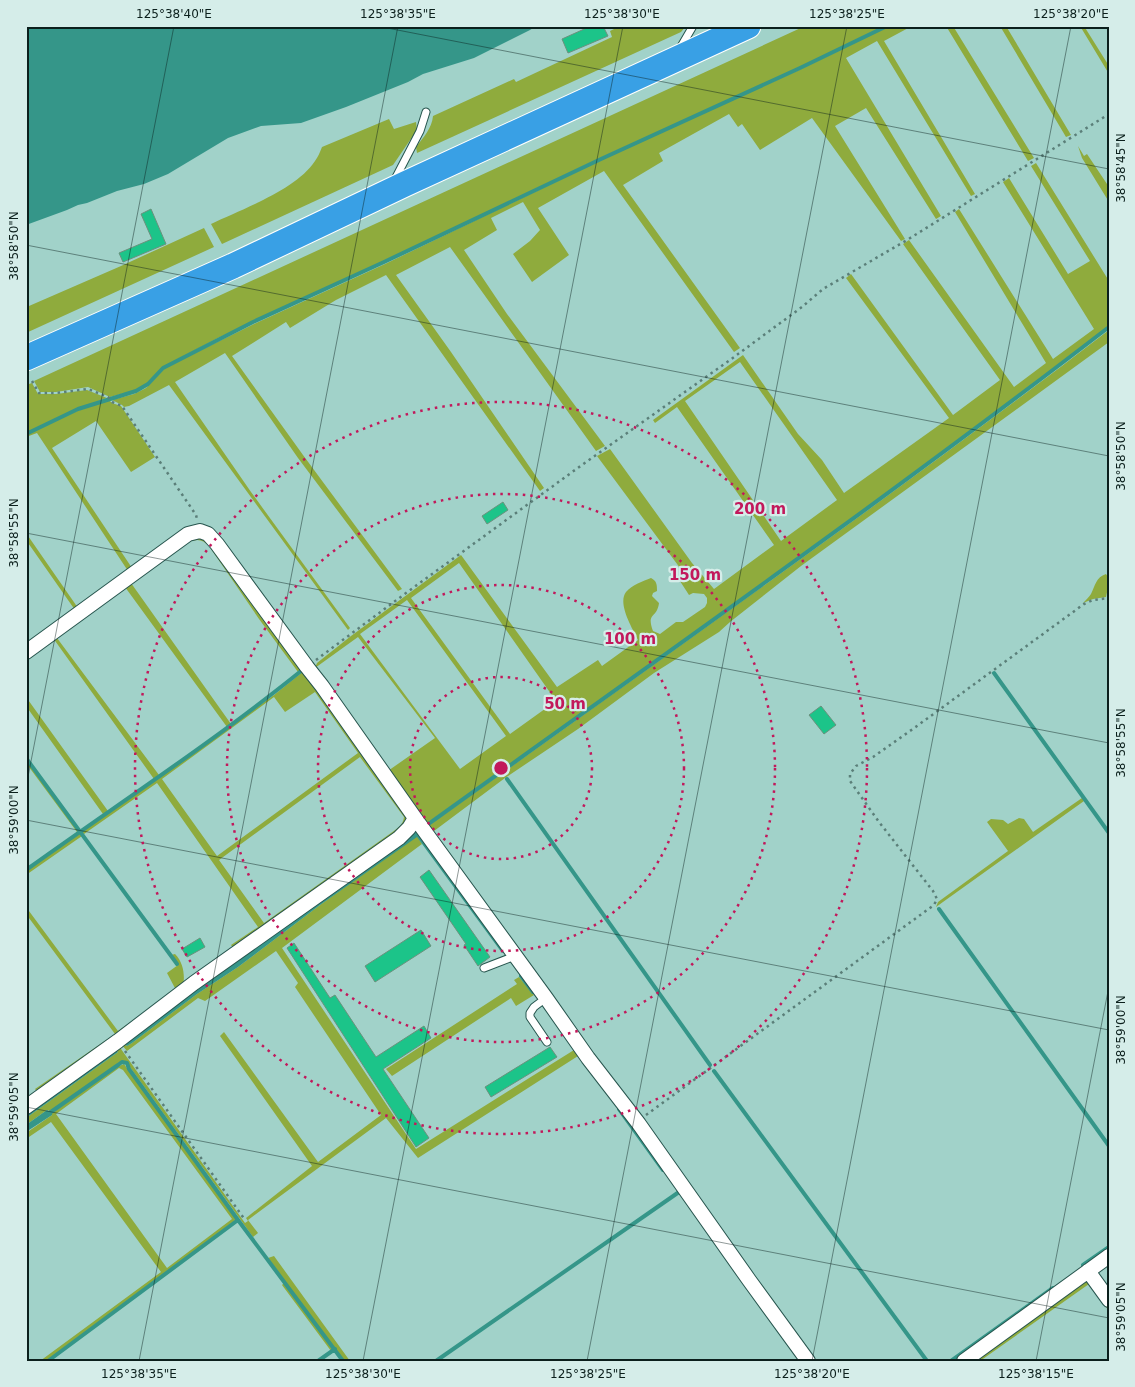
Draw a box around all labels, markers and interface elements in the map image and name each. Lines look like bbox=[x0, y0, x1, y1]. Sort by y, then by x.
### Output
text: 125°38'40"E bbox=[136, 7, 212, 21]
text: 125°38'35"E bbox=[360, 7, 436, 21]
text: 125°38'30"E bbox=[584, 7, 660, 21]
text: 125°38'25"E bbox=[809, 7, 885, 21]
text: 125°38'20"E bbox=[1033, 7, 1109, 21]
text: 38°58'45"N bbox=[1114, 133, 1128, 203]
text: 38°58'50"N bbox=[7, 211, 21, 281]
text: 38°58'50"N bbox=[1114, 421, 1128, 491]
text: 38°58'55"N bbox=[7, 498, 21, 568]
text: 200 m bbox=[734, 500, 786, 518]
text: 150 m bbox=[669, 566, 721, 584]
text: 100 m bbox=[604, 630, 656, 648]
text: 50 m bbox=[544, 695, 586, 713]
text: 38°58'55"N bbox=[1114, 708, 1128, 778]
centre of rings bbox=[492, 759, 510, 777]
text: 38°59'00"N bbox=[7, 785, 21, 855]
text: 38°59'00"N bbox=[1114, 995, 1128, 1065]
text: 38°59'05"N bbox=[7, 1072, 21, 1142]
text: 38°59'05"N bbox=[1114, 1282, 1128, 1352]
text: 125°38'35"E bbox=[101, 1367, 177, 1381]
text: 125°38'30"E bbox=[325, 1367, 401, 1381]
text: 125°38'25"E bbox=[550, 1367, 626, 1381]
text: 125°38'20"E bbox=[774, 1367, 850, 1381]
text: 125°38'15"E bbox=[998, 1367, 1074, 1381]

